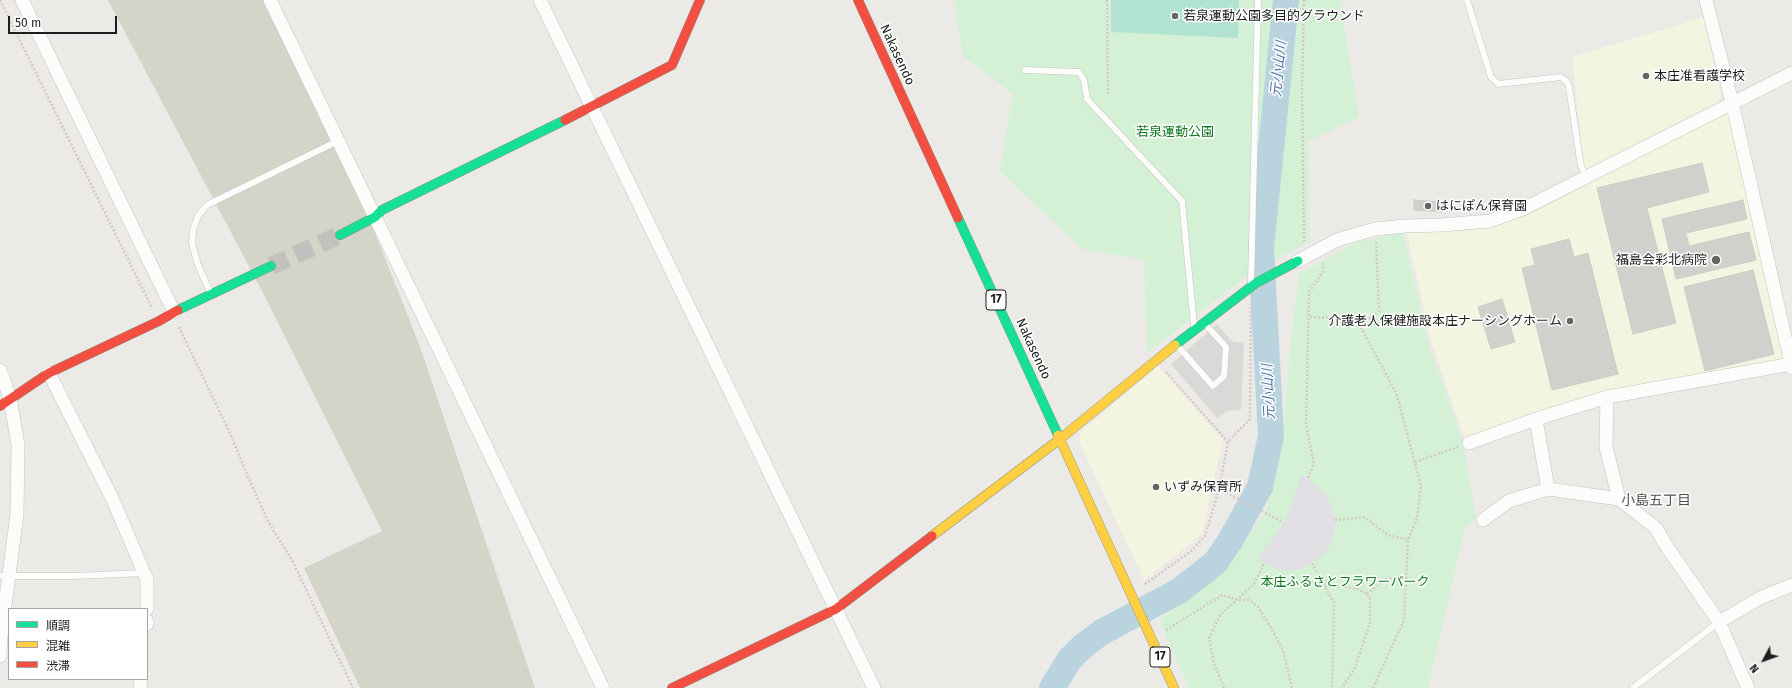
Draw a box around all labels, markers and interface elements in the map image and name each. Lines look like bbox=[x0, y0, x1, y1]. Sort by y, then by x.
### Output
scale bar bbox=[10, 8, 119, 34]
place label: 若泉運動公園多目的グラウンド bbox=[1183, 8, 1365, 24]
marker: 若泉運動公園多目的グラウンド bbox=[1170, 11, 1180, 21]
text: 50 m bbox=[15, 16, 41, 30]
street label: Nakasendo bbox=[876, 22, 918, 88]
water label: 元小山川 bbox=[1268, 40, 1290, 98]
place label: 本庄准看護学校 bbox=[1654, 68, 1745, 84]
marker: 本庄准看護学校 bbox=[1641, 71, 1651, 81]
park label: 若泉運動公園 bbox=[1136, 124, 1214, 140]
place label: はにぽん保育園 bbox=[1436, 198, 1527, 214]
marker: はにぽん保育園 bbox=[1423, 201, 1433, 211]
place label: 福島会彩北病院 bbox=[1616, 252, 1707, 268]
marker: 福島会彩北病院 bbox=[1710, 254, 1722, 266]
road number: 17 bbox=[986, 290, 1006, 310]
place label: 介護老人保健施設本庄ナーシングホーム bbox=[1328, 313, 1562, 329]
street label: Nakasendo bbox=[1012, 316, 1054, 382]
marker: 介護老人保健施設本庄ナーシングホーム bbox=[1565, 316, 1575, 326]
water label: 元小山川 bbox=[1259, 364, 1279, 420]
place label: いずみ保育所 bbox=[1164, 479, 1242, 495]
marker: いずみ保育所 bbox=[1151, 482, 1161, 492]
district label: 小島五丁目 bbox=[1621, 493, 1691, 509]
park label: 本庄ふるさとフラワーパーク bbox=[1261, 574, 1429, 590]
legend bbox=[8, 608, 148, 680]
text: 順調 bbox=[46, 619, 70, 633]
text: 混雑 bbox=[46, 639, 70, 653]
north arrow bbox=[1744, 640, 1784, 680]
road number: 17 bbox=[1150, 647, 1170, 667]
text: 渋滞 bbox=[46, 659, 70, 673]
text: N bbox=[1747, 661, 1762, 675]

